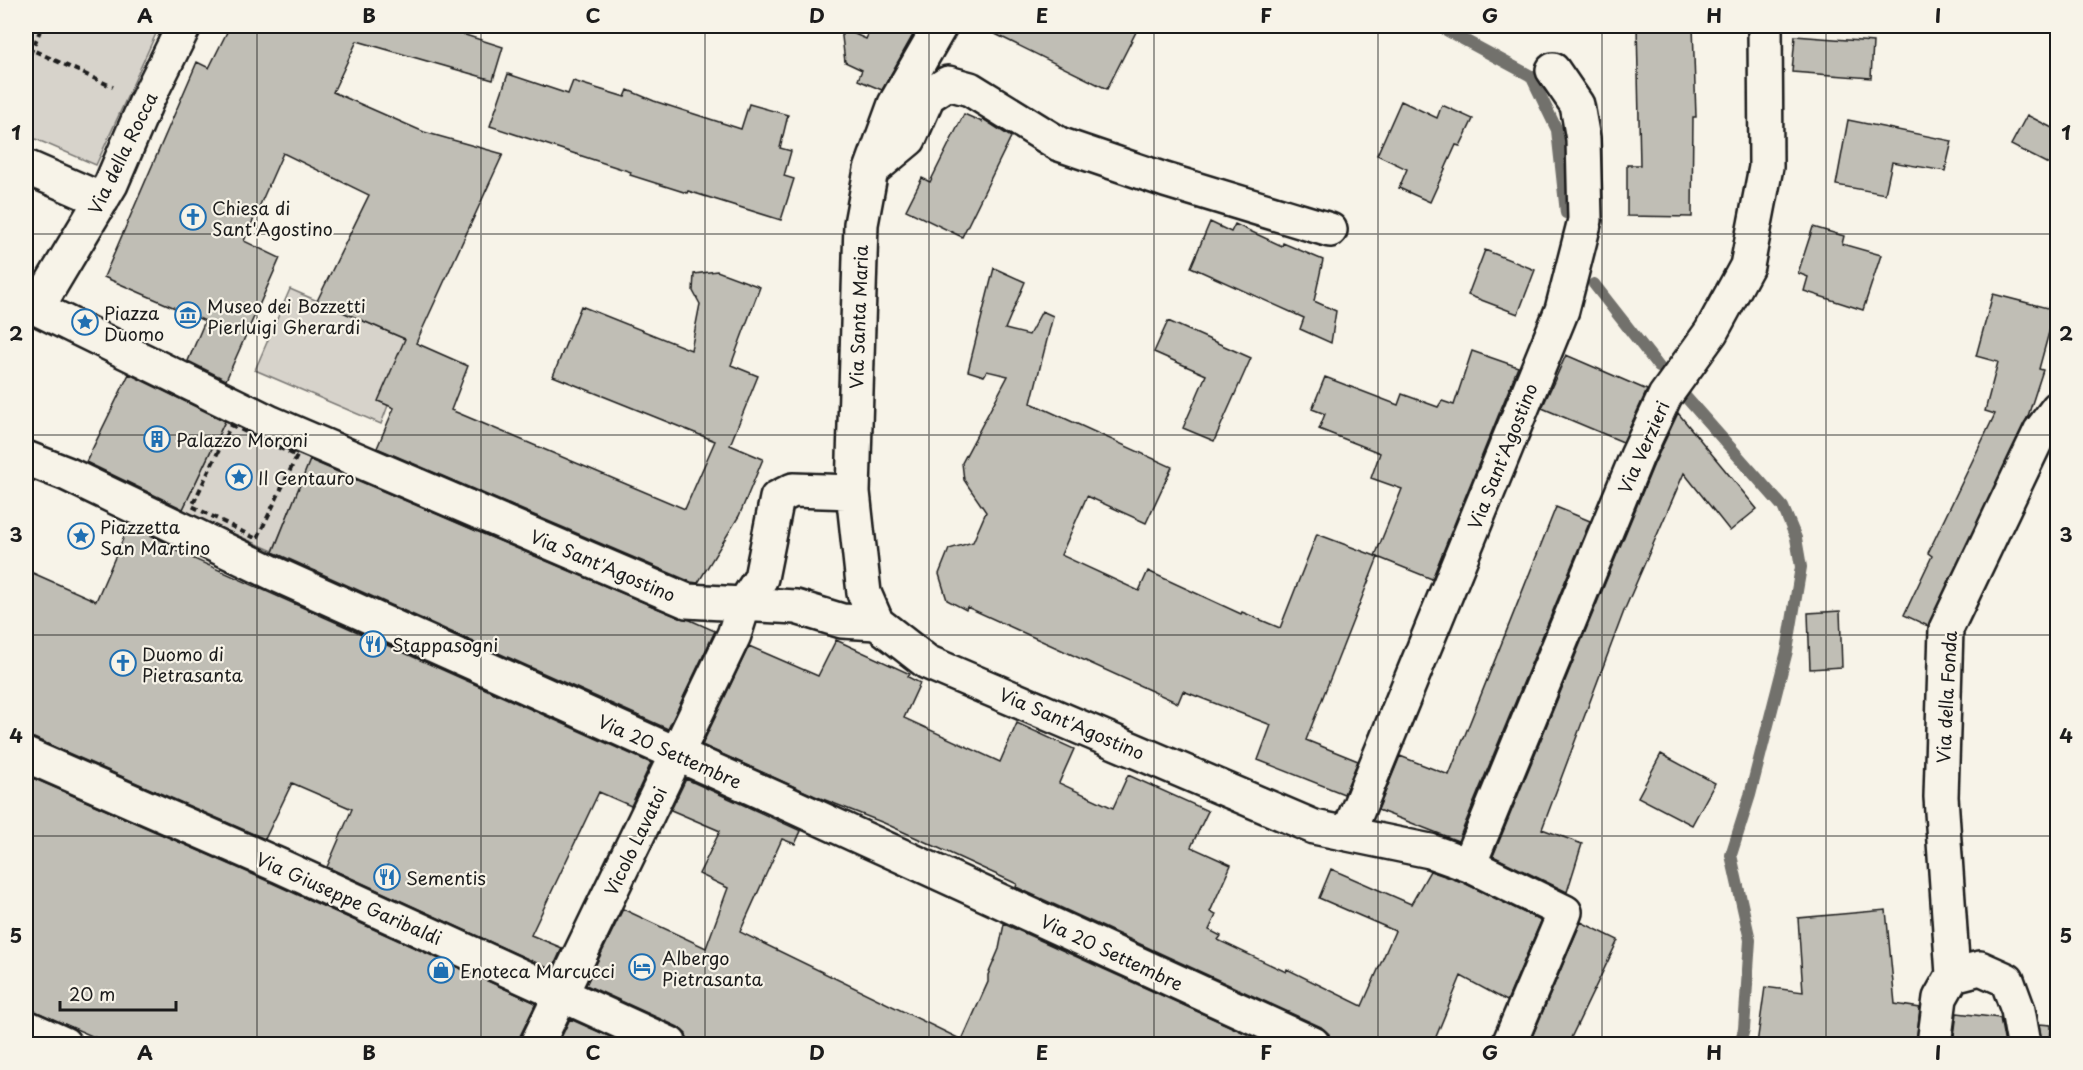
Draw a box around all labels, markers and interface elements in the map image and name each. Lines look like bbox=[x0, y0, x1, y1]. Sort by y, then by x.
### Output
text: A bbox=[137, 0, 153, 30]
text: B bbox=[362, 0, 376, 30]
text: C bbox=[585, 0, 601, 30]
text: D bbox=[809, 0, 825, 30]
text: E bbox=[1036, 0, 1048, 30]
text: F bbox=[1260, 0, 1272, 30]
text: G bbox=[1482, 0, 1498, 30]
text: H bbox=[1706, 0, 1722, 30]
text: I bbox=[1935, 0, 1941, 30]
street label: Via della Rocca bbox=[81, 87, 163, 219]
text: 1 bbox=[11, 117, 21, 147]
text: 1 bbox=[2061, 117, 2071, 147]
place label: Chiesa di Sant'Agostino bbox=[212, 194, 333, 242]
church icon: Chiesa di Sant'Agostino bbox=[178, 202, 208, 232]
street label: Via Santa Maria bbox=[842, 244, 874, 389]
place label: Museo dei Bozzetti Pierluigi Gherardi bbox=[207, 292, 366, 340]
place label: Piazza Duomo bbox=[104, 299, 164, 347]
museum icon: Museo dei Bozzetti Pierluigi Gherardi bbox=[173, 300, 203, 330]
place icon: Piazza Duomo bbox=[70, 307, 100, 337]
text: 2 bbox=[9, 318, 23, 348]
text: 2 bbox=[2059, 318, 2073, 348]
street label: Via Sant'Agostino bbox=[1460, 379, 1544, 533]
street label: Via Verzieri bbox=[1610, 396, 1676, 498]
building icon: Palazzo Moroni bbox=[142, 424, 172, 454]
place label: Palazzo Moroni bbox=[176, 426, 308, 453]
place icon: Il Centauro bbox=[224, 462, 254, 492]
place label: Il Centauro bbox=[258, 464, 355, 491]
place label: Piazzetta San Martino bbox=[100, 513, 210, 561]
text: 3 bbox=[9, 519, 23, 549]
text: 3 bbox=[2059, 519, 2073, 549]
place icon: Piazzetta San Martino bbox=[66, 521, 96, 551]
street label: Via Sant'Agostino bbox=[526, 522, 680, 608]
restaurant icon: Stappasogni bbox=[358, 629, 388, 659]
street label: Via della Fonda bbox=[1929, 630, 1963, 764]
place label: Stappasogni bbox=[392, 631, 498, 658]
place label: Duomo di Pietrasanta bbox=[142, 640, 244, 688]
church icon: Duomo di Pietrasanta bbox=[108, 648, 138, 678]
street label: Via Sant'Agostino bbox=[995, 680, 1149, 766]
street label: Via 20 Settembre bbox=[594, 707, 746, 795]
text: 4 bbox=[9, 720, 23, 750]
text: 4 bbox=[2059, 720, 2073, 750]
street label: Vicolo Lavatoi bbox=[597, 782, 673, 900]
street label: Via Giuseppe Garibaldi bbox=[252, 845, 446, 951]
restaurant icon: Sementis bbox=[372, 862, 402, 892]
place label: Sementis bbox=[406, 864, 486, 891]
street label: Via 20 Settembre bbox=[1036, 907, 1188, 997]
text: 5 bbox=[10, 920, 22, 950]
text: 5 bbox=[2060, 920, 2072, 950]
place label: Albergo Pietrasanta bbox=[662, 944, 764, 992]
hotel icon: Albergo Pietrasanta bbox=[627, 952, 657, 982]
shop icon: Enoteca Marcucci bbox=[426, 955, 456, 985]
place label: Enoteca Marcucci bbox=[460, 957, 615, 984]
scale bar bbox=[60, 974, 176, 1012]
text: 20 m bbox=[69, 980, 115, 1007]
text: A bbox=[137, 1037, 153, 1067]
text: B bbox=[362, 1037, 376, 1067]
text: C bbox=[585, 1037, 601, 1067]
text: D bbox=[809, 1037, 825, 1067]
text: E bbox=[1036, 1037, 1048, 1067]
text: F bbox=[1260, 1037, 1272, 1067]
text: G bbox=[1482, 1037, 1498, 1067]
text: H bbox=[1706, 1037, 1722, 1067]
text: I bbox=[1935, 1037, 1941, 1067]

